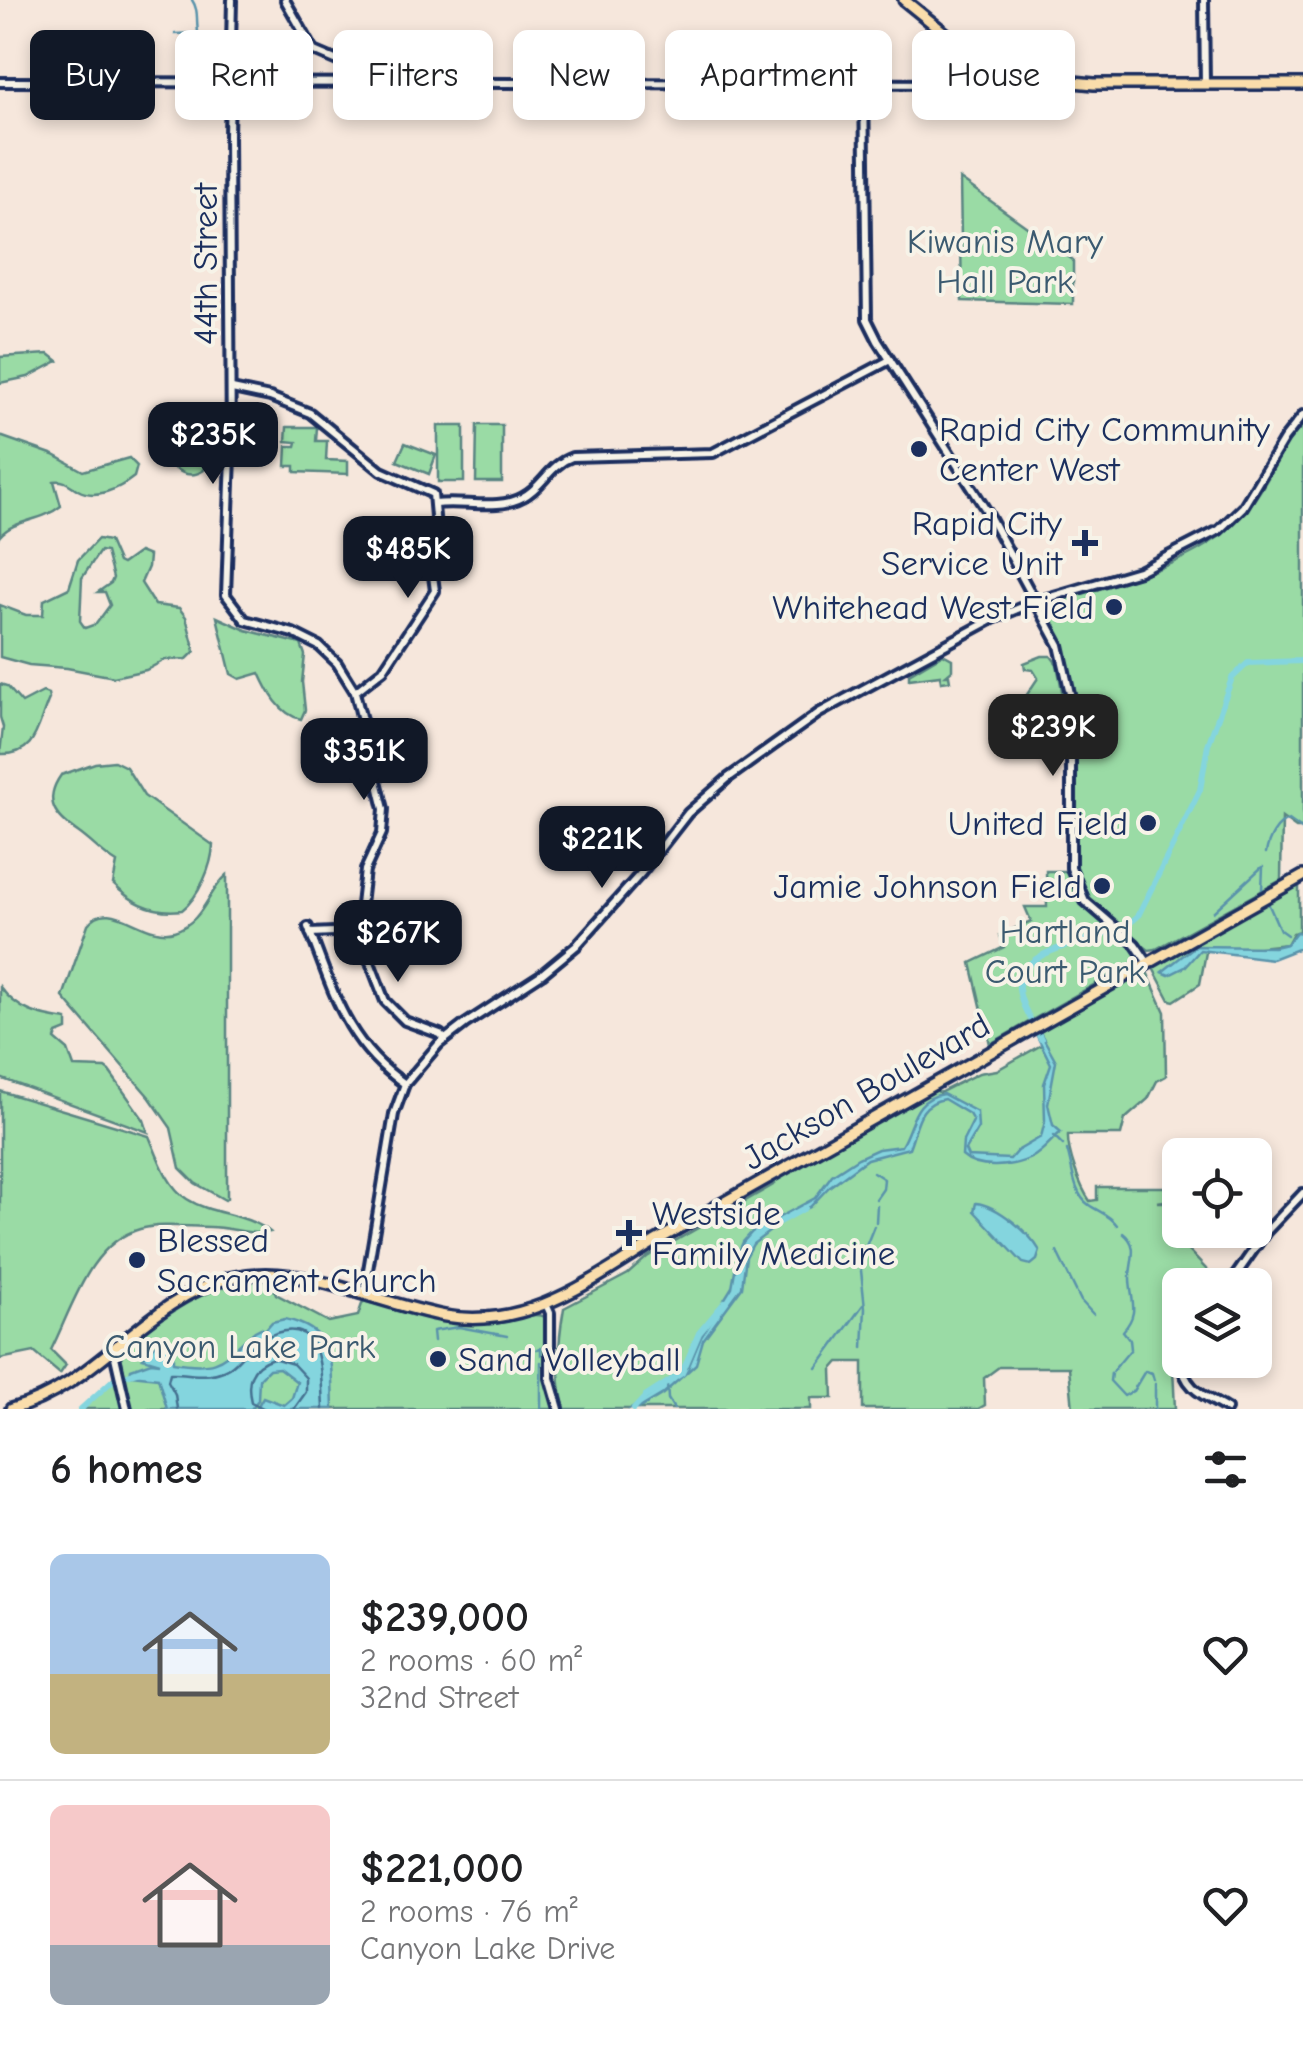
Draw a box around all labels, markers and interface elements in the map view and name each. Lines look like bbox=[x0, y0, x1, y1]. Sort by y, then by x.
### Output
chip: Buy bbox=[30, 30, 155, 120]
chip: Rent bbox=[175, 30, 313, 120]
chip: Filters bbox=[333, 30, 493, 120]
chip: New bbox=[513, 30, 645, 120]
chip: Apartment bbox=[665, 30, 892, 120]
chip: House bbox=[912, 30, 1075, 120]
street label: 44th Street bbox=[185, 182, 226, 345]
park label: Kiwanis Mary Hall Park bbox=[907, 221, 1104, 302]
pin: $235K bbox=[143, 402, 283, 487]
place label: Rapid City Community Center West bbox=[939, 409, 1270, 490]
text: $235K bbox=[170, 416, 256, 453]
marker: Rapid City Community Center West bbox=[908, 438, 930, 460]
place label: Rapid City Service Unit bbox=[881, 503, 1063, 584]
pin: $485K bbox=[338, 516, 478, 601]
text: $485K bbox=[365, 530, 451, 567]
marker: Rapid City Service Unit bbox=[1072, 530, 1098, 556]
place label: Whitehead West Field bbox=[772, 587, 1094, 628]
marker: Whitehead West Field bbox=[1103, 596, 1125, 618]
pin: $239K bbox=[983, 694, 1123, 779]
text: $239K bbox=[1010, 708, 1096, 745]
pin: $351K bbox=[294, 718, 434, 803]
text: $351K bbox=[323, 732, 405, 769]
place label: United Field bbox=[948, 803, 1128, 844]
pin: $221K bbox=[532, 806, 672, 891]
marker: United Field bbox=[1137, 812, 1159, 834]
text: $221K bbox=[561, 820, 643, 857]
place label: Jamie Johnson Field bbox=[773, 866, 1082, 907]
marker: Jamie Johnson Field bbox=[1091, 875, 1113, 897]
pin: $267K bbox=[328, 900, 468, 985]
park label: Hartland Court Park bbox=[985, 911, 1145, 992]
text: $267K bbox=[356, 914, 440, 951]
street label: Jackson Boulevard bbox=[735, 1004, 997, 1179]
map controls bbox=[1162, 1138, 1272, 1378]
button: locate bbox=[1162, 1138, 1272, 1248]
place label: Westside Family Medicine bbox=[652, 1193, 895, 1274]
place label: Blessed Sacrament Church bbox=[157, 1220, 437, 1301]
marker: Westside Family Medicine bbox=[616, 1220, 642, 1246]
marker: Blessed Sacrament Church bbox=[126, 1249, 148, 1271]
button: layers bbox=[1162, 1268, 1272, 1378]
park label: Canyon Lake Park bbox=[104, 1326, 376, 1367]
place label: Sand Volleyball bbox=[458, 1339, 681, 1380]
marker: Sand Volleyball bbox=[427, 1348, 449, 1370]
icon: filters bbox=[1198, 1442, 1253, 1497]
text: 6 homes bbox=[50, 1445, 203, 1494]
text: $239,000 bbox=[360, 1593, 529, 1642]
icon: home bbox=[130, 1594, 250, 1714]
icon: heart bbox=[1198, 1627, 1253, 1682]
text: 2 rooms · 60 m² bbox=[360, 1642, 582, 1679]
text: 32nd Street bbox=[360, 1679, 518, 1716]
text: $221,000 bbox=[360, 1844, 524, 1893]
icon: home bbox=[130, 1845, 250, 1965]
icon: heart bbox=[1198, 1878, 1253, 1933]
text: 2 rooms · 76 m² bbox=[360, 1893, 578, 1930]
text: Canyon Lake Drive bbox=[360, 1930, 615, 1967]

